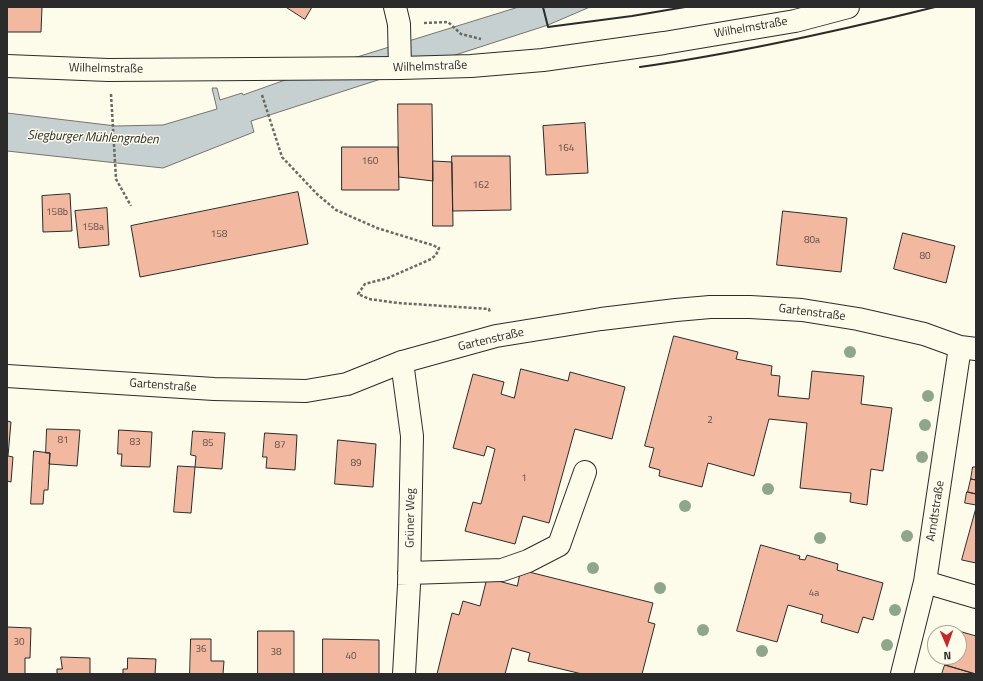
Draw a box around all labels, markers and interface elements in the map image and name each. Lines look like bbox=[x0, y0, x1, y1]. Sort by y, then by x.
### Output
street label: Wilhelmstraße bbox=[713, 14, 789, 42]
street label: Wilhelmstraße bbox=[393, 59, 467, 75]
street label: Wilhelmstraße bbox=[69, 61, 143, 77]
water label: Siegburger Mühlengraben bbox=[27, 128, 159, 148]
house number: 164 bbox=[558, 143, 574, 155]
house number: 160 bbox=[362, 156, 378, 168]
house number: 162 bbox=[473, 180, 489, 192]
house number: 158b bbox=[46, 207, 68, 219]
house number: 158a bbox=[82, 222, 104, 234]
house number: 158 bbox=[211, 229, 227, 241]
house number: 80a bbox=[804, 235, 820, 247]
house number: 80 bbox=[919, 251, 931, 263]
street label: Gartenstraße bbox=[778, 302, 846, 324]
street label: Gartenstraße bbox=[457, 325, 525, 355]
street label: Gartenstraße bbox=[129, 376, 197, 396]
house number: 2 bbox=[707, 415, 713, 427]
house number: 81 bbox=[57, 435, 69, 447]
house number: 83 bbox=[129, 437, 141, 449]
house number: 85 bbox=[202, 438, 214, 450]
house number: 87 bbox=[274, 440, 286, 452]
house number: 89 bbox=[350, 458, 362, 470]
house number: 1 bbox=[521, 473, 527, 485]
street label: Arndtstraße bbox=[924, 480, 948, 542]
street label: Grüner Weg bbox=[403, 488, 419, 548]
house number: 4a bbox=[809, 588, 819, 600]
north arrow bbox=[927, 625, 967, 665]
house number: 30 bbox=[13, 637, 25, 649]
house number: 36 bbox=[195, 644, 207, 656]
house number: 38 bbox=[270, 647, 282, 659]
text: N bbox=[943, 648, 951, 664]
house number: 40 bbox=[345, 651, 357, 663]

